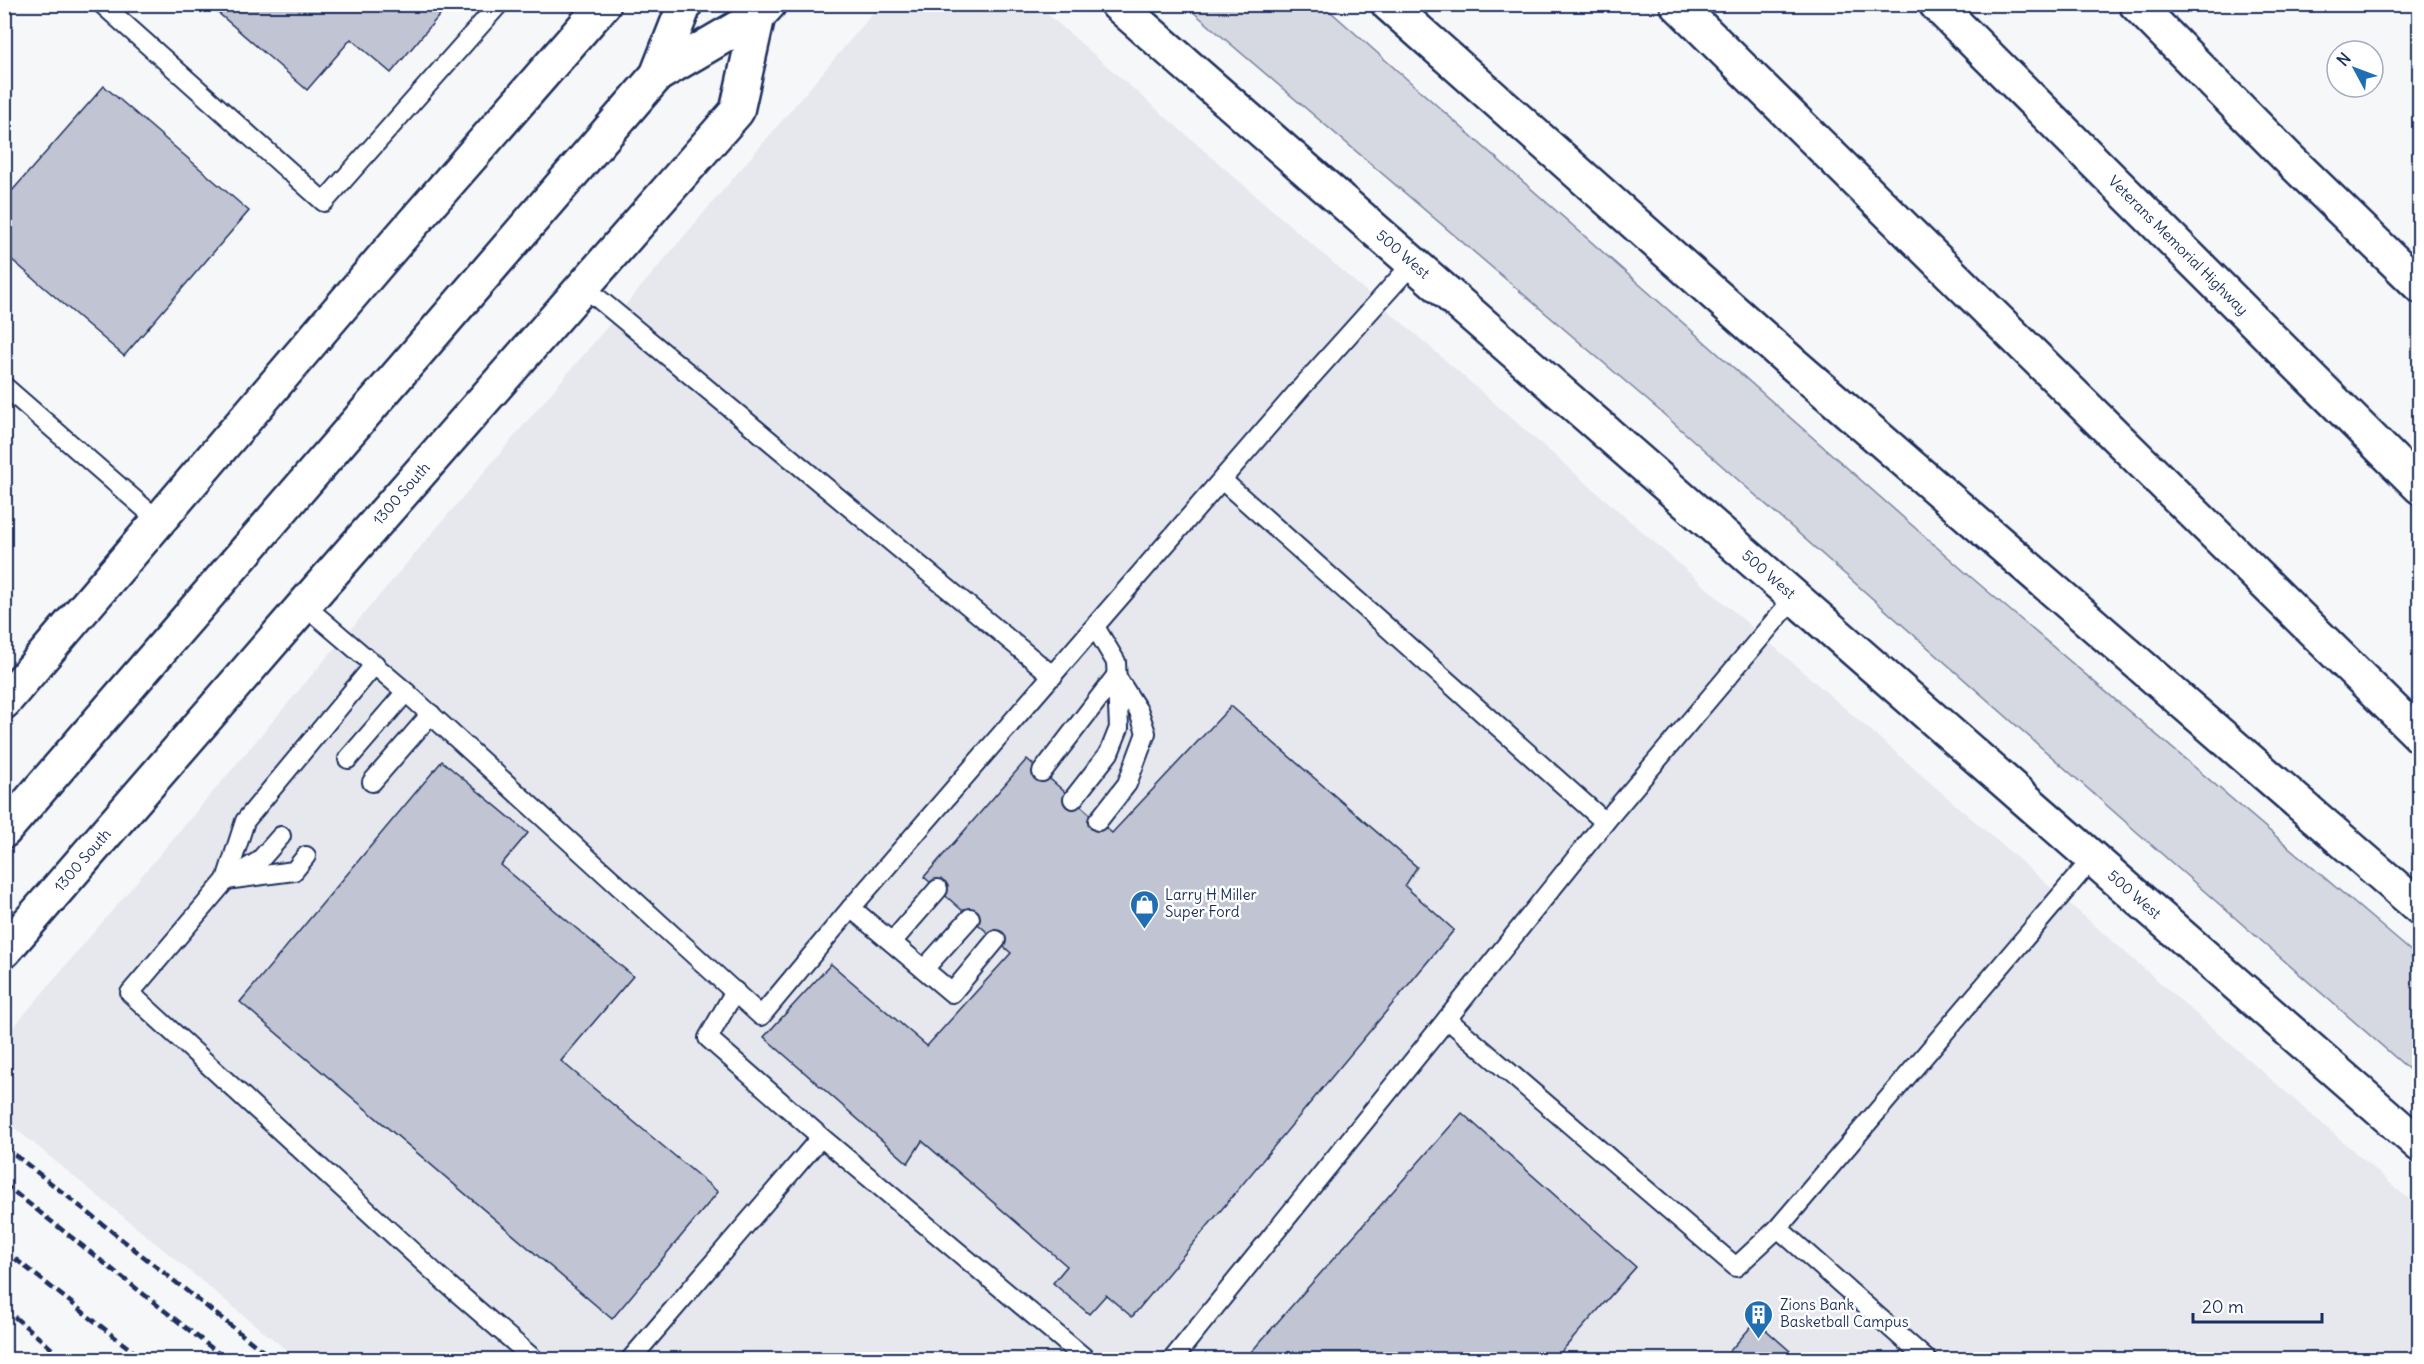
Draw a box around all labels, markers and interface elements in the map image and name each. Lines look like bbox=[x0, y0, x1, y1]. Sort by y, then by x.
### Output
north arrow bbox=[2325, 39, 2385, 99]
text: N bbox=[2333, 48, 2355, 70]
street label: Veterans Memorial Highway bbox=[2104, 171, 2252, 319]
street label: 500 West bbox=[1372, 225, 1434, 283]
street label: 1300 South bbox=[369, 458, 434, 529]
street label: 500 West bbox=[1738, 546, 1800, 603]
street label: 1300 South bbox=[50, 824, 115, 895]
street label: 500 West bbox=[2104, 866, 2165, 923]
place label: Larry H Miller Super Ford bbox=[1165, 885, 1257, 921]
shop icon: Larry H Miller Super Ford bbox=[1128, 888, 1160, 930]
scale bar bbox=[2193, 1286, 2322, 1324]
place label: Zions Bank Basketball Campus bbox=[1780, 1295, 1909, 1331]
text: 20 m bbox=[2202, 1295, 2244, 1318]
building icon: Zions Bank Basketball Campus bbox=[1743, 1298, 1775, 1340]

